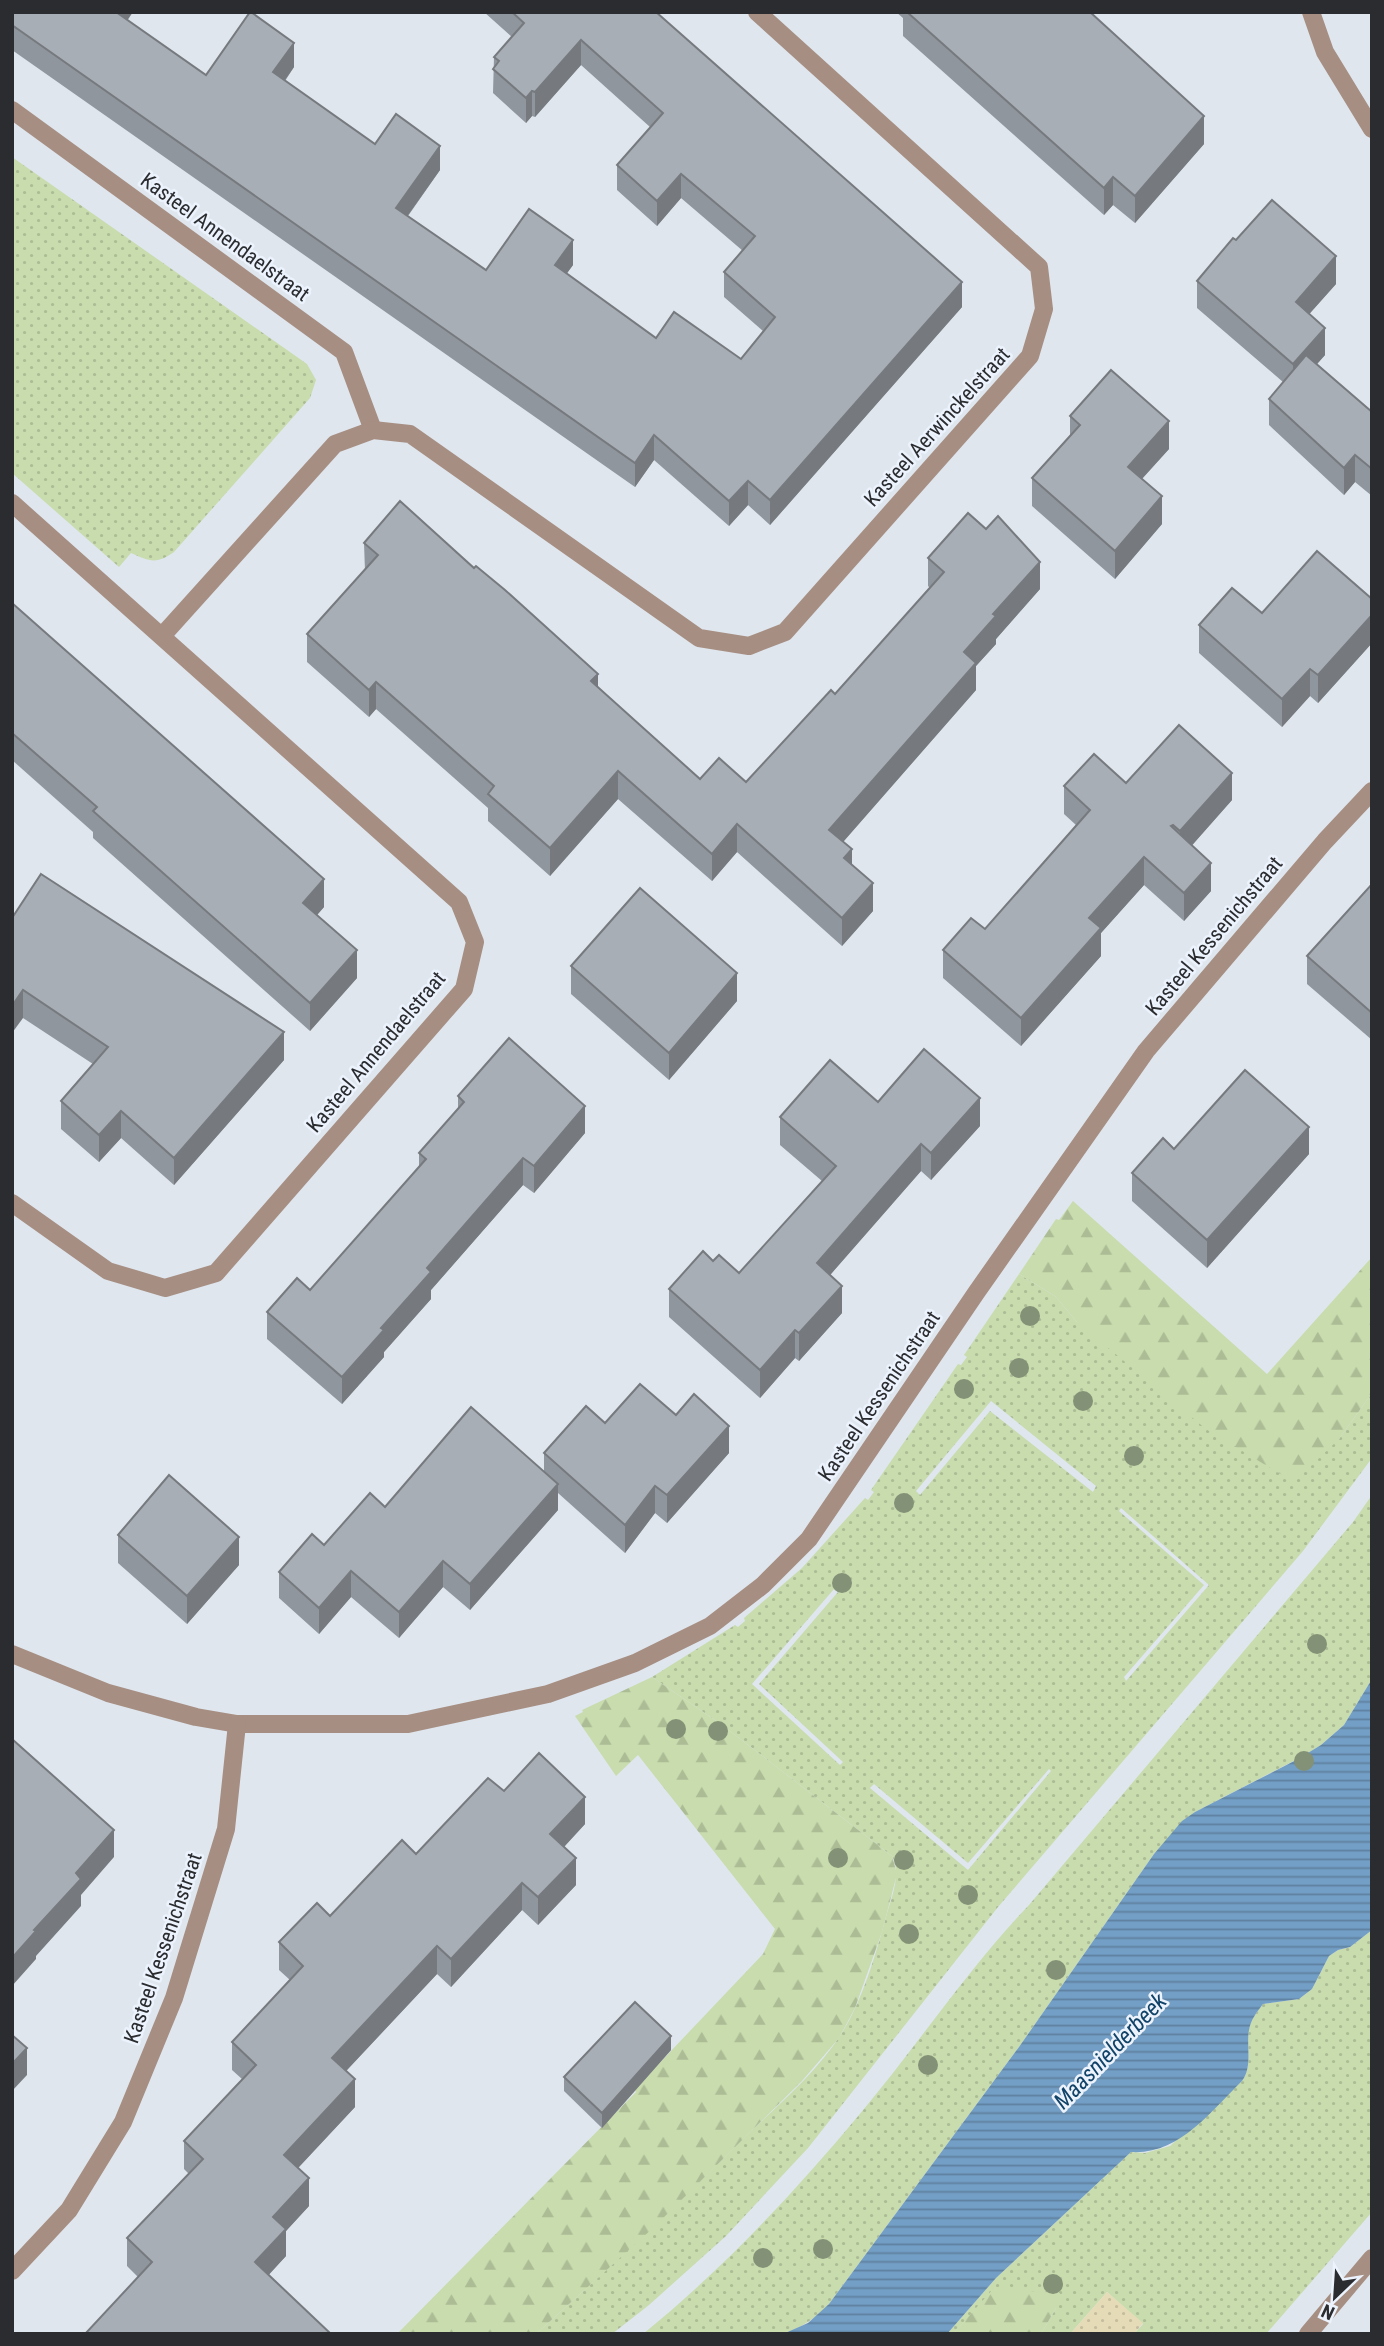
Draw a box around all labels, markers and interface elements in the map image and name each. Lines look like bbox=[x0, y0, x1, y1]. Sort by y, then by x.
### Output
street label: Kasteel Annendaelstraat bbox=[136, 168, 314, 306]
street label: Kasteel Aerwinckelstraat bbox=[859, 343, 1015, 511]
street label: Kasteel Kessenichstraat bbox=[1141, 852, 1287, 1020]
street label: Kasteel Annendaelstraat bbox=[302, 967, 450, 1137]
street label: Kasteel Kessenichstraat bbox=[813, 1307, 945, 1485]
street label: Kasteel Kessenichstraat bbox=[119, 1850, 207, 2046]
water label: Maasnielderbeek bbox=[1048, 1987, 1173, 2115]
north arrow bbox=[1300, 2262, 1370, 2332]
text: N bbox=[1318, 2299, 1338, 2325]

